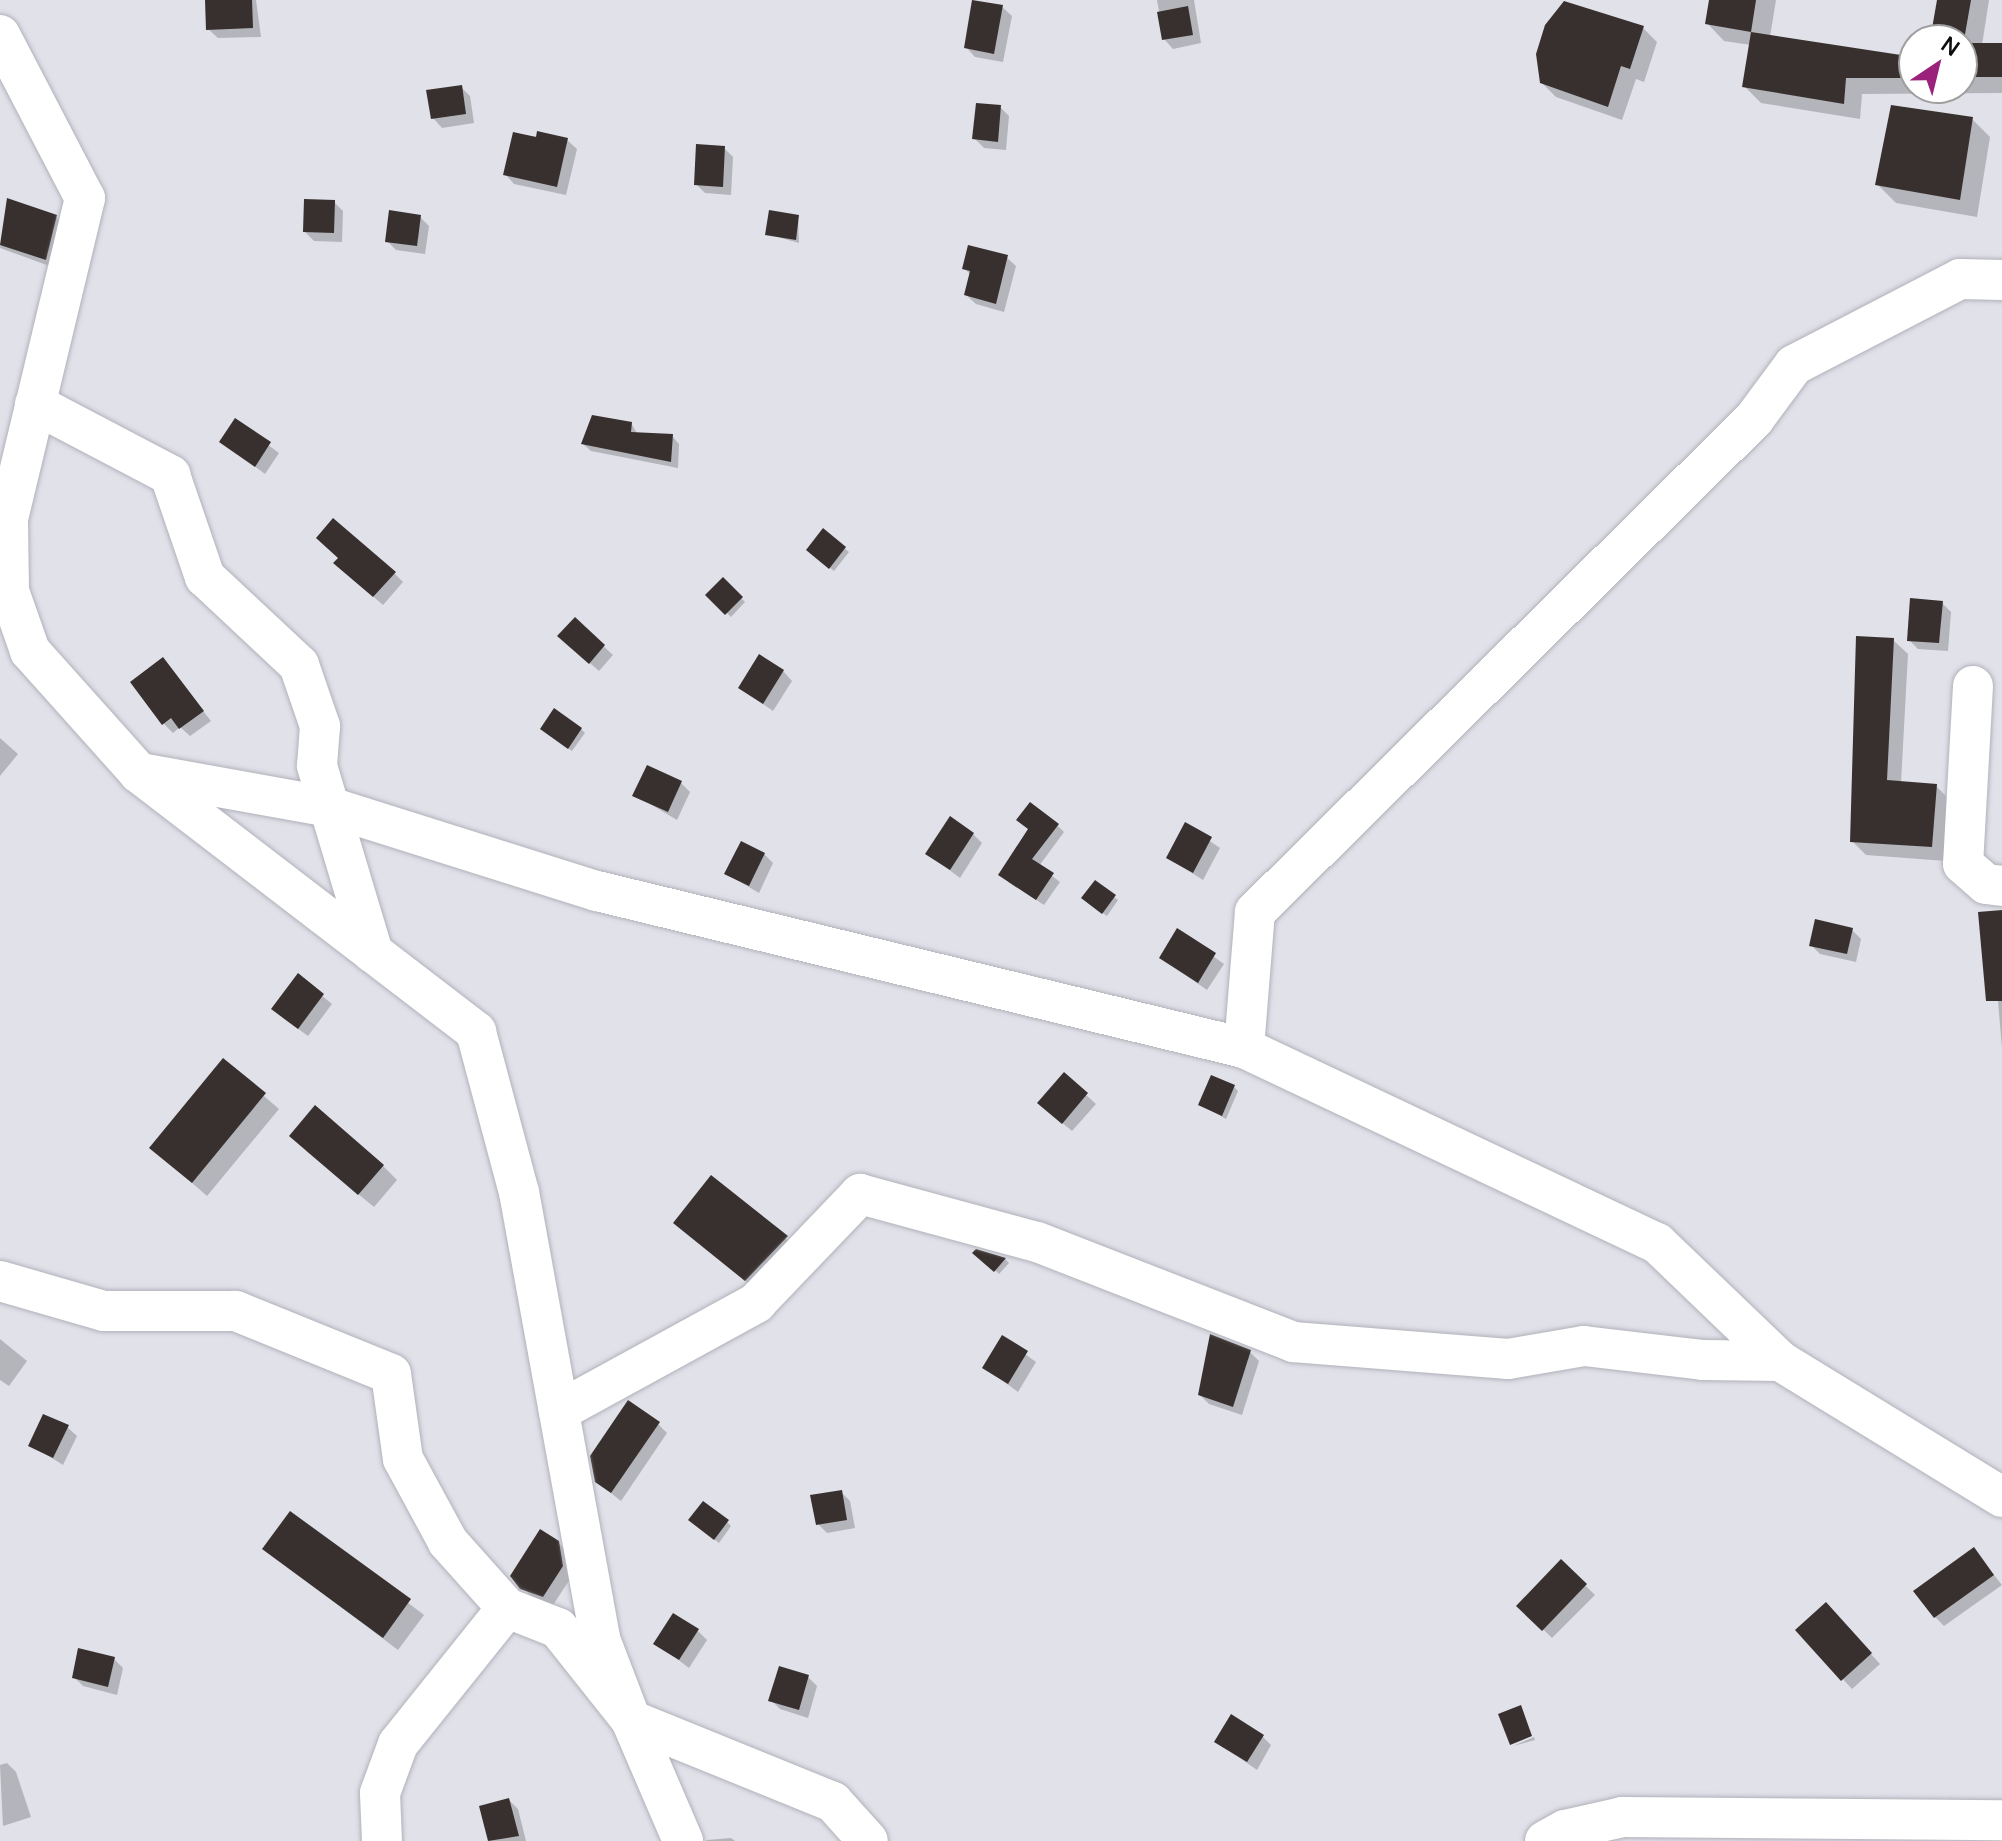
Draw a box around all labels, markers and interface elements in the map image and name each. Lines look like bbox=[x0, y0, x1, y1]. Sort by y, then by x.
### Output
north arrow bbox=[1898, 24, 1978, 104]
text: N bbox=[1936, 29, 1966, 63]

